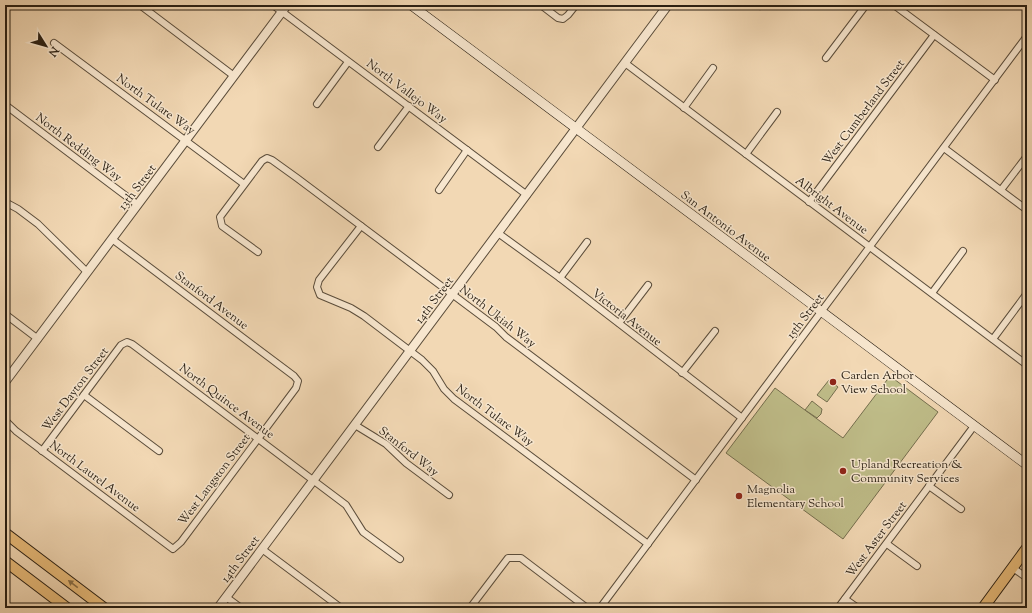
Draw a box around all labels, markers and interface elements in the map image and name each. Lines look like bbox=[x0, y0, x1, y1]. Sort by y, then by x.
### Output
north arrow bbox=[26, 26, 66, 66]
text: N bbox=[44, 42, 63, 60]
street label: North Vallejo Way bbox=[362, 55, 451, 128]
street label: West Cumberland Street bbox=[818, 56, 910, 169]
street label: North Tulare Way bbox=[112, 70, 199, 140]
street label: North Redding Way bbox=[31, 109, 125, 186]
street label: 13th Street bbox=[115, 161, 161, 214]
street label: Albright Avenue bbox=[791, 172, 872, 239]
street label: San Antonio Avenue bbox=[676, 187, 775, 267]
street label: Stanford Avenue bbox=[171, 267, 252, 335]
street label: 14th Street bbox=[411, 273, 458, 328]
street label: North Ukiah Way bbox=[455, 281, 540, 353]
street label: Victoria Avenue bbox=[588, 285, 666, 351]
street label: 15th Street bbox=[783, 290, 829, 343]
street label: West Dayton Street bbox=[38, 344, 113, 435]
street label: North Quince Avenue bbox=[175, 360, 278, 444]
place label: Carden Arbor View School bbox=[841, 367, 914, 399]
marker: Carden Arbor View School bbox=[828, 377, 838, 387]
street label: North Tulare Way bbox=[452, 380, 537, 451]
street label: Stanford Way bbox=[374, 422, 442, 481]
street label: West Langston Street bbox=[174, 430, 255, 529]
street label: North Laurel Avenue bbox=[45, 437, 144, 517]
place label: Upland Recreation & Community Services bbox=[851, 456, 963, 488]
marker: Upland Recreation & Community Services bbox=[838, 466, 848, 476]
place label: Magnolia Elementary School bbox=[747, 481, 844, 513]
marker: Magnolia Elementary School bbox=[734, 491, 744, 501]
street label: West Aster Street bbox=[842, 498, 911, 581]
street label: 14th Street bbox=[217, 532, 264, 587]
one-way arrow bbox=[68, 581, 78, 589]

